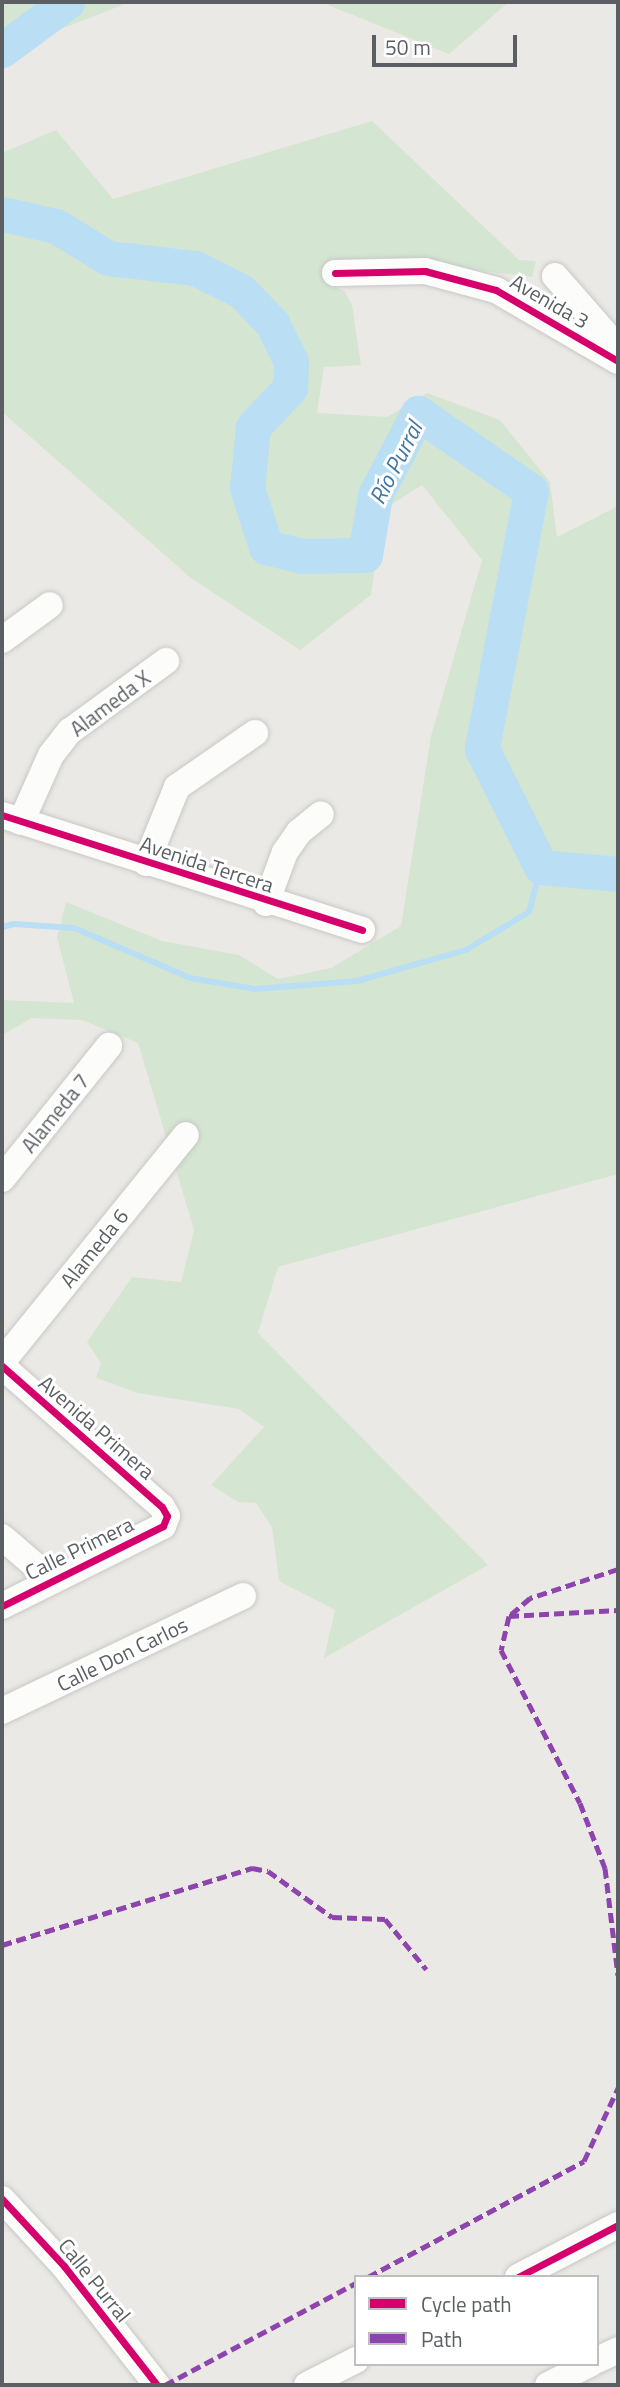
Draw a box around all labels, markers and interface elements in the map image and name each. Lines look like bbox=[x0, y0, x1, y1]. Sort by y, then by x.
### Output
scale bar bbox=[375, 21, 520, 65]
text: 50 m bbox=[385, 31, 431, 63]
street label: Avenida 3 bbox=[506, 268, 594, 334]
water label: Río Purral bbox=[364, 417, 428, 509]
street label: Alameda X bbox=[65, 665, 155, 741]
street label: Avenida Tercera bbox=[137, 831, 277, 897]
street label: Alameda 7 bbox=[16, 1069, 94, 1157]
street label: Alameda 6 bbox=[55, 1204, 133, 1292]
street label: Avenida Primera bbox=[34, 1370, 160, 1484]
street label: Calle Primera bbox=[21, 1511, 137, 1585]
street label: Calle Don Carlos bbox=[53, 1611, 191, 1697]
street label: Calle Purral bbox=[54, 2233, 136, 2327]
legend bbox=[354, 2275, 599, 2366]
text: Cycle path bbox=[421, 2288, 512, 2320]
text: Path bbox=[421, 2323, 463, 2355]

